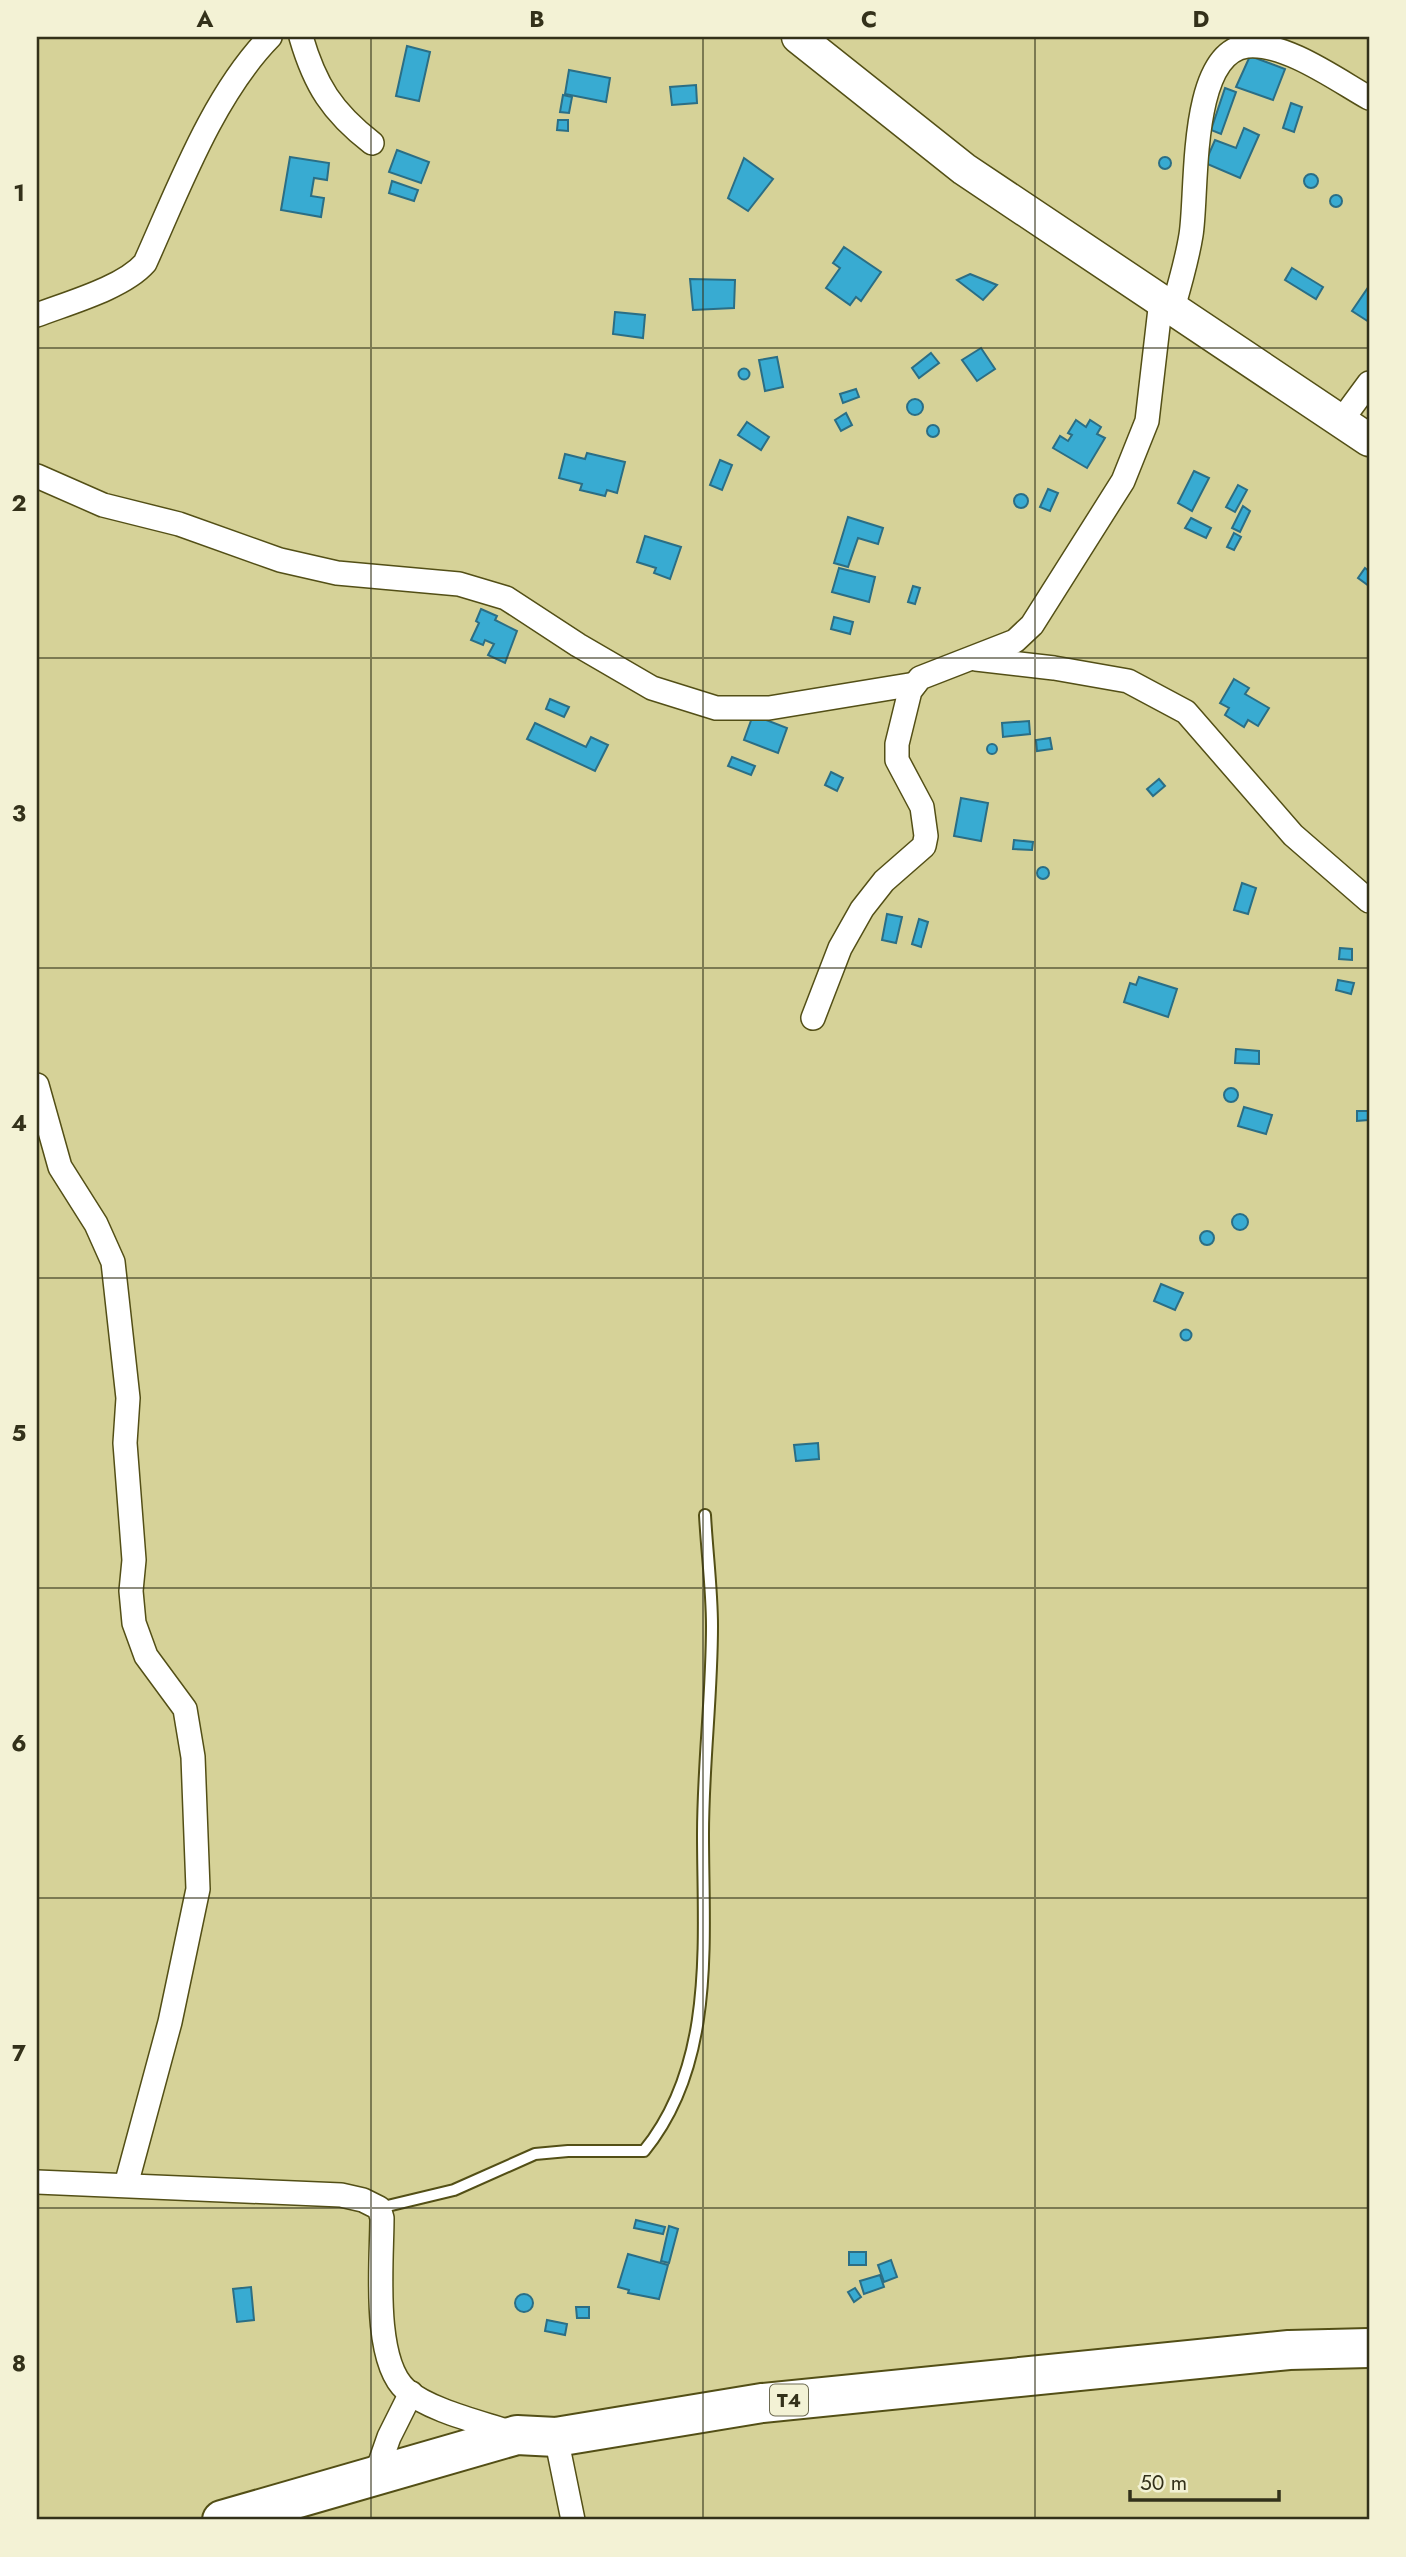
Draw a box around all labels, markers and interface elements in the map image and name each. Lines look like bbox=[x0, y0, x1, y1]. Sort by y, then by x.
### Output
text: A bbox=[196, 2, 214, 36]
text: B bbox=[529, 2, 545, 36]
text: C bbox=[861, 2, 877, 36]
text: D bbox=[1193, 2, 1210, 36]
text: 1 bbox=[13, 176, 25, 210]
text: 2 bbox=[11, 486, 27, 520]
text: 3 bbox=[12, 796, 26, 830]
text: 4 bbox=[11, 1106, 27, 1140]
text: 5 bbox=[12, 1416, 26, 1450]
text: 6 bbox=[11, 1726, 27, 1760]
text: 7 bbox=[12, 2036, 26, 2070]
text: 8 bbox=[12, 2346, 26, 2380]
road number: T4 bbox=[770, 2384, 808, 2416]
scale bar bbox=[1130, 2459, 1278, 2503]
text: 50 m bbox=[1140, 2468, 1187, 2498]

